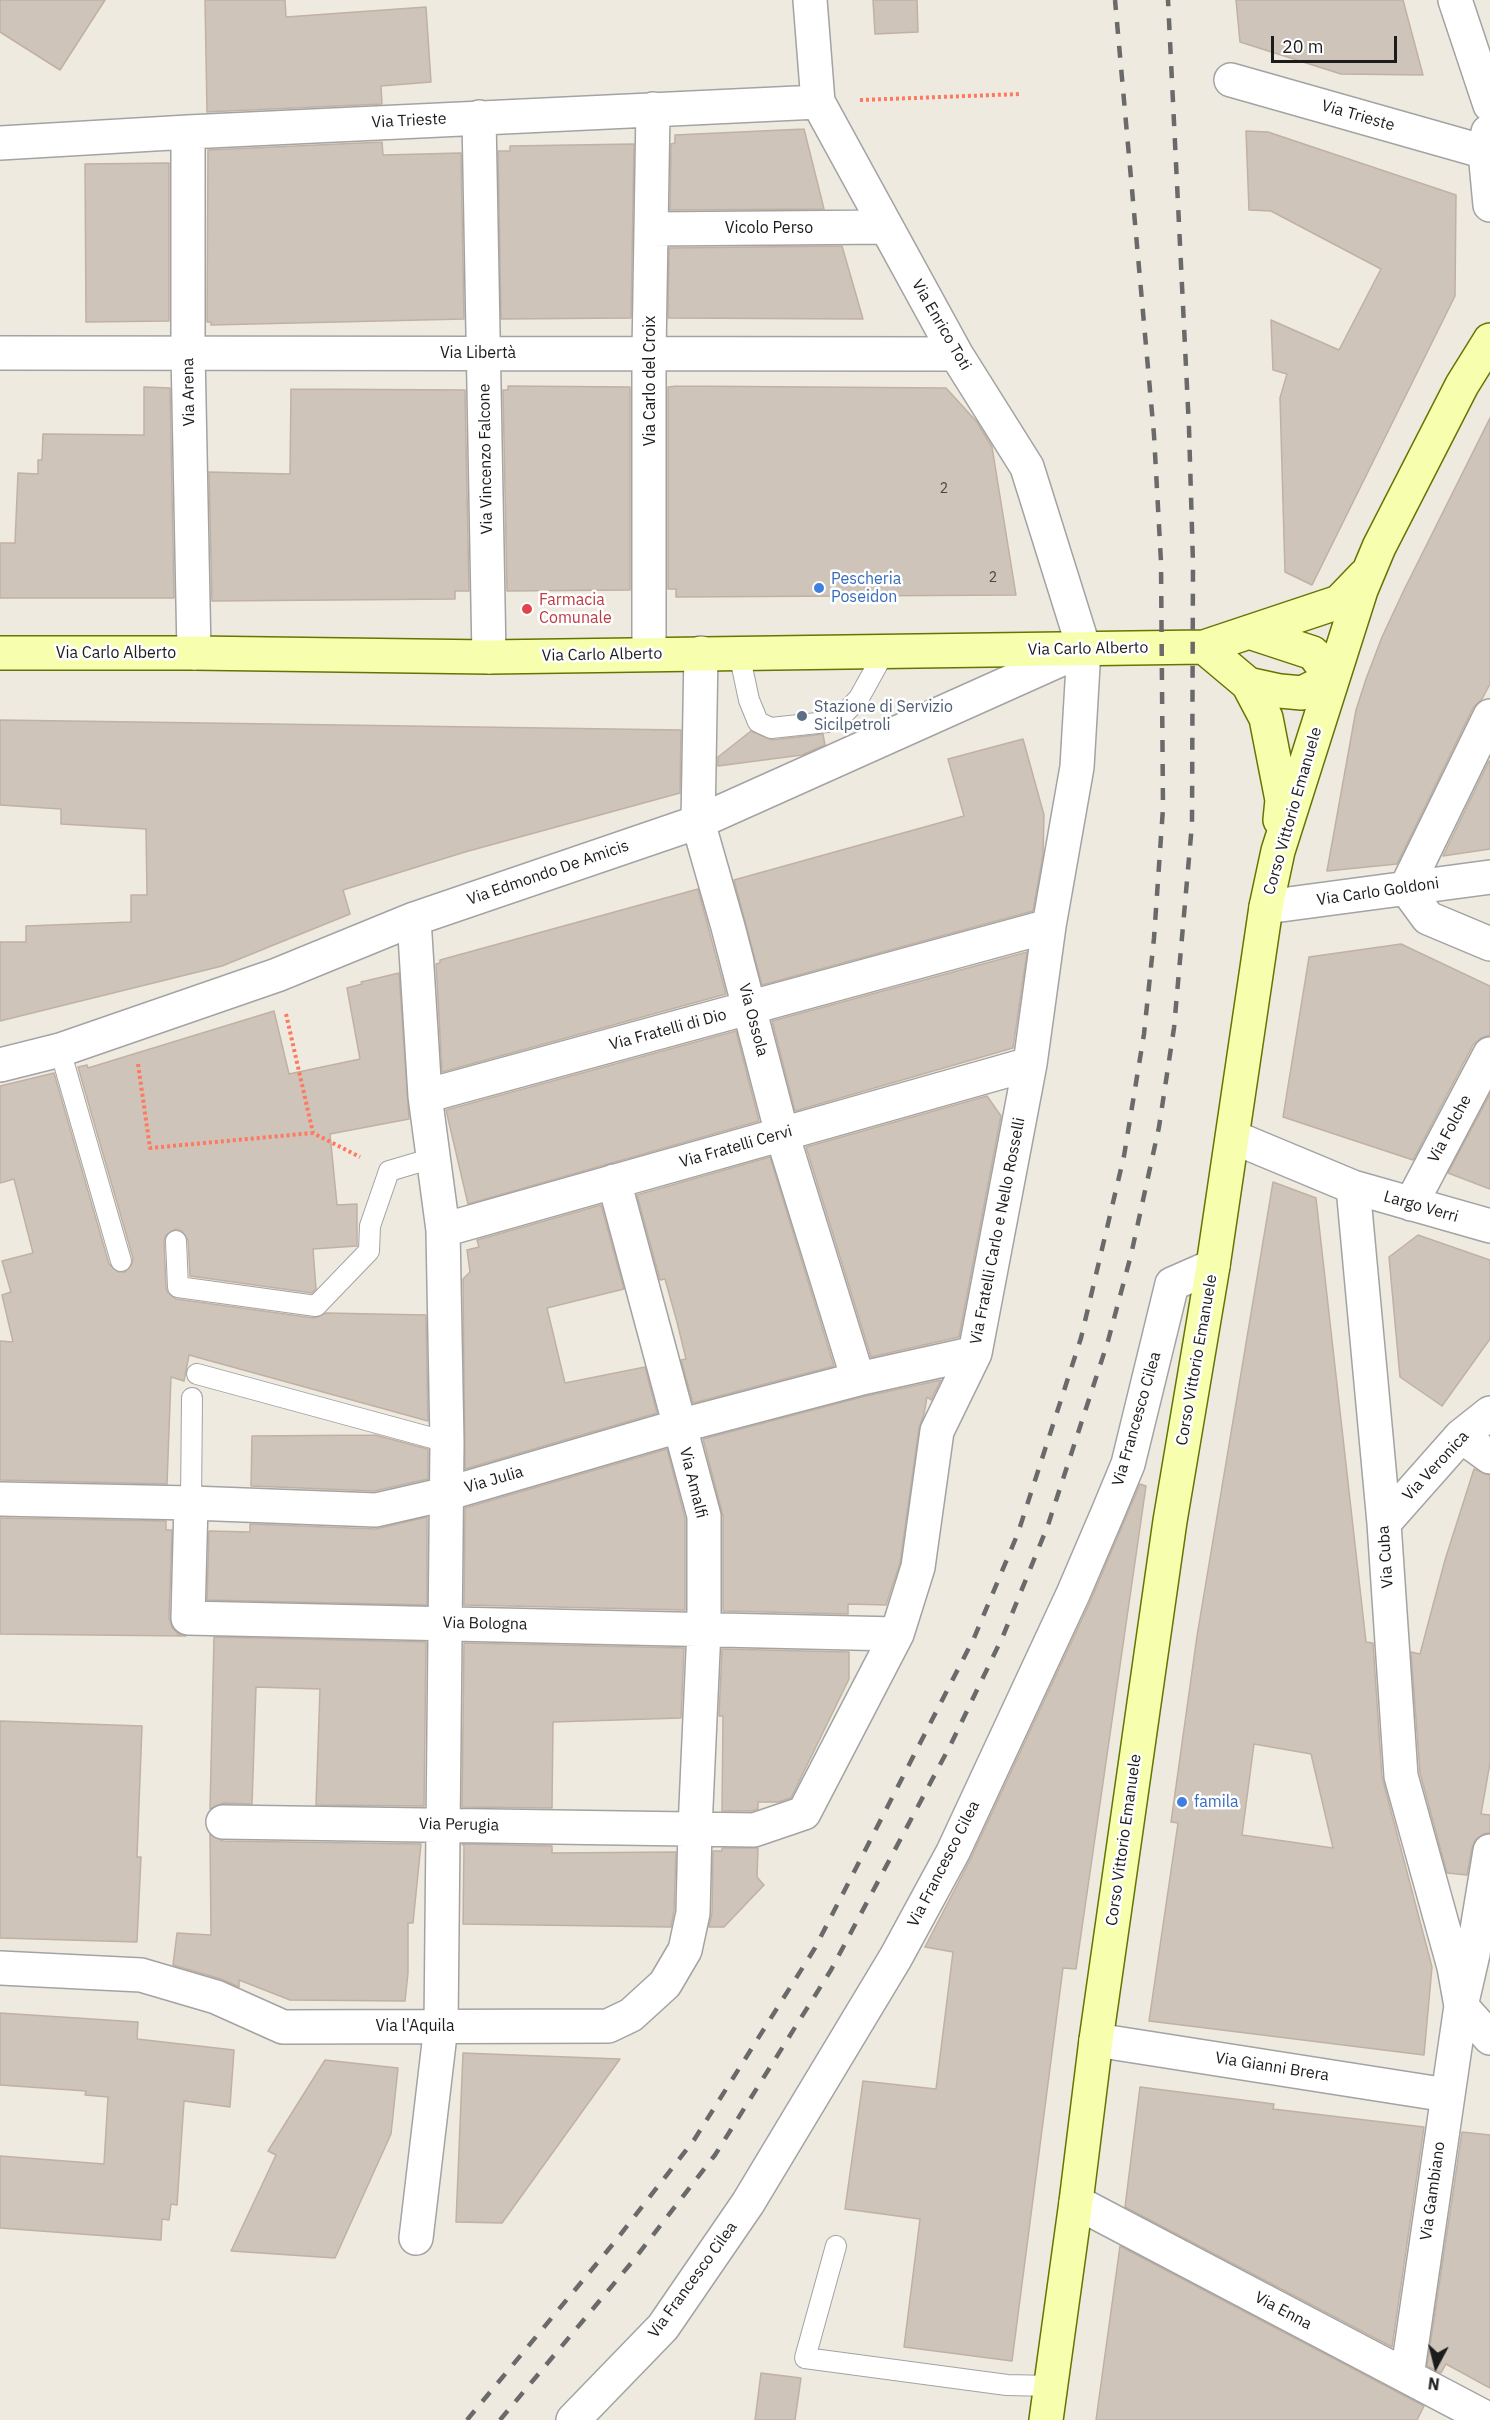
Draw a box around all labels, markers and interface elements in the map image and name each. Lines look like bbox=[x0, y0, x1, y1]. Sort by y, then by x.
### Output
scale bar bbox=[1274, 24, 1400, 62]
text: 20 m bbox=[1282, 35, 1324, 58]
street label: Via Trieste bbox=[1319, 96, 1397, 136]
street label: Via Trieste bbox=[371, 109, 447, 133]
street label: Vicolo Perso bbox=[725, 218, 813, 238]
street label: Via Enrico Toti bbox=[907, 276, 975, 374]
street label: Via Carlo del Croix bbox=[640, 316, 660, 446]
street label: Via Libertà bbox=[440, 343, 516, 363]
street label: Via Arena bbox=[179, 358, 199, 426]
street label: Via Vincenzo Falcone bbox=[475, 383, 497, 535]
house number: 2 bbox=[940, 481, 948, 497]
place label: Pescheria Poseidon bbox=[831, 569, 901, 607]
house number: 2 bbox=[989, 570, 997, 586]
marker: Pescheria Poseidon bbox=[812, 581, 826, 595]
place label: Farmacia Comunale bbox=[539, 590, 612, 628]
marker: Farmacia Comunale bbox=[520, 602, 534, 616]
street label: Via Carlo Alberto bbox=[1028, 638, 1148, 660]
street label: Via Carlo Alberto bbox=[56, 643, 176, 663]
street label: Via Carlo Alberto bbox=[542, 644, 662, 666]
place label: Stazione di Servizio Sicilpetroli bbox=[814, 697, 953, 735]
marker: Stazione di Servizio Sicilpetroli bbox=[795, 709, 809, 723]
street label: Corso Vittorio Emanuele bbox=[1260, 725, 1326, 897]
street label: Via Edmondo De Amicis bbox=[465, 836, 631, 910]
street label: Via Carlo Goldoni bbox=[1316, 874, 1440, 910]
street label: Via Ossola bbox=[734, 981, 772, 1059]
street label: Via Fratelli di Dio bbox=[607, 1005, 729, 1055]
street label: Via Folche bbox=[1424, 1092, 1476, 1166]
street label: Via Fratelli Carlo e Nello Rosselli bbox=[967, 1116, 1029, 1346]
street label: Via Fratelli Cervi bbox=[677, 1122, 795, 1172]
street label: Largo Verri bbox=[1381, 1187, 1461, 1227]
street label: Corso Vittorio Emanuele bbox=[1172, 1273, 1222, 1447]
street label: Via Francesco Cilea bbox=[1109, 1350, 1165, 1488]
street label: Via Veronica bbox=[1399, 1427, 1473, 1505]
street label: Via Amalfi bbox=[675, 1446, 711, 1520]
street label: Via Julia bbox=[462, 1462, 526, 1498]
street label: Via Cuba bbox=[1374, 1525, 1398, 1589]
street label: Via Bologna bbox=[442, 1614, 528, 1634]
street label: Corso Vittorio Emanuele bbox=[1102, 1753, 1146, 1927]
place label: famila bbox=[1194, 1792, 1239, 1812]
marker: famila bbox=[1175, 1795, 1189, 1809]
street label: Via Francesco Cilea bbox=[904, 1798, 984, 1930]
street label: Via Perugia bbox=[419, 1815, 499, 1835]
street label: Via l'Aquila bbox=[375, 2016, 455, 2036]
street label: Via Gianni Brera bbox=[1214, 2049, 1330, 2085]
street label: Via Gambiano bbox=[1417, 2140, 1449, 2242]
street label: Via Francesco Cilea bbox=[644, 2218, 742, 2342]
street label: Via Enna bbox=[1251, 2288, 1315, 2334]
north arrow bbox=[1406, 2336, 1466, 2396]
text: N bbox=[1427, 2373, 1441, 2394]

